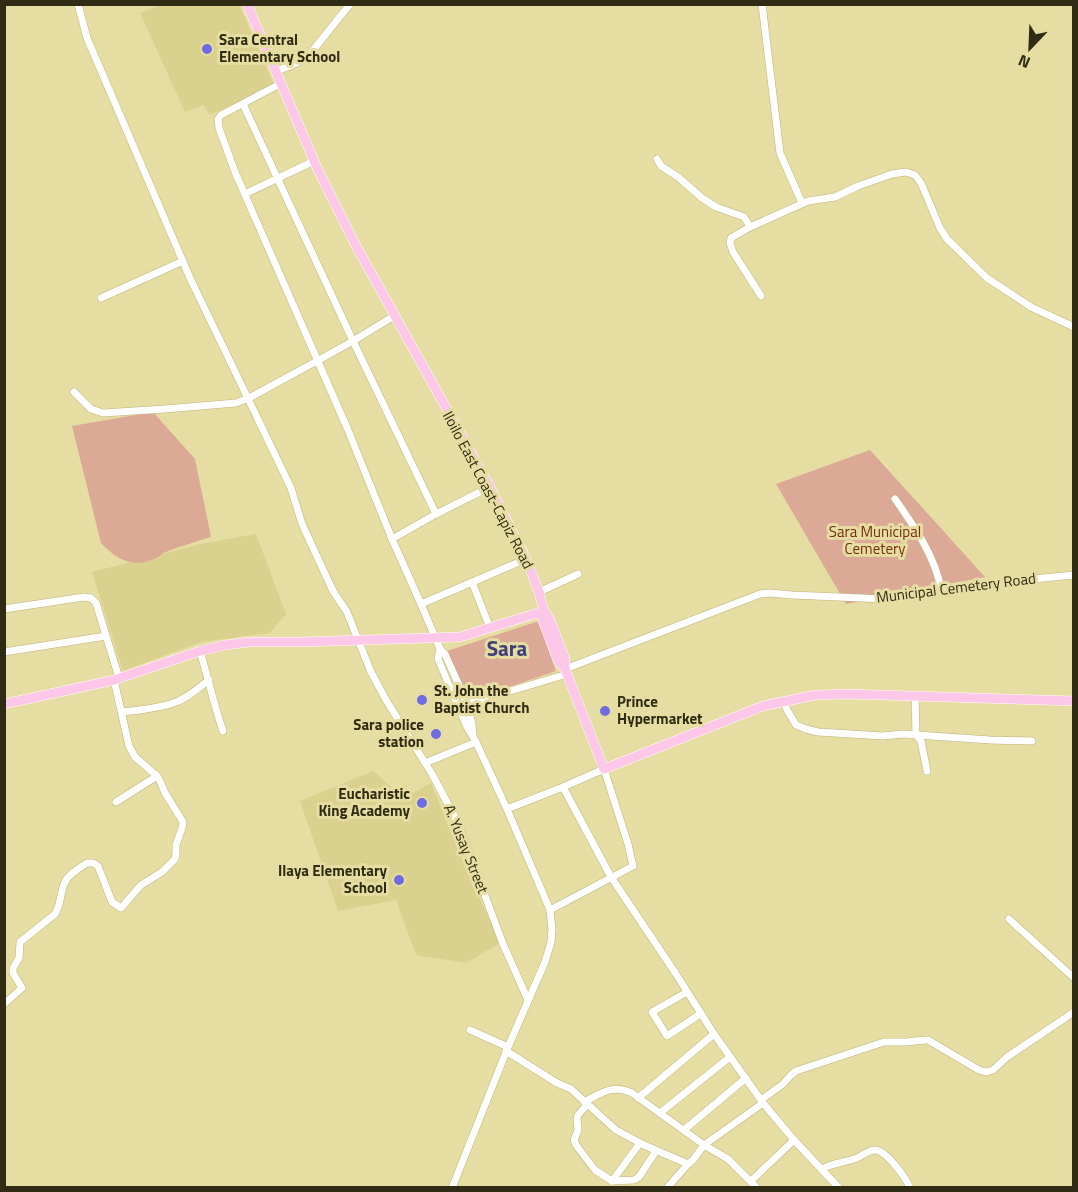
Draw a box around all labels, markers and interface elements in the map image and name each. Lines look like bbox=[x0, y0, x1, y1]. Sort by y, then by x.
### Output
north arrow bbox=[1000, 18, 1060, 78]
place label: Sara Central Elementary School bbox=[219, 28, 340, 68]
marker: Sara Central Elementary School bbox=[200, 42, 214, 56]
text: N bbox=[1014, 49, 1034, 75]
street label: Iloilo East Coast-Capiz Road bbox=[437, 407, 540, 573]
park label: Sara Municipal Cemetery bbox=[829, 520, 921, 560]
street label: Municipal Cemetery Road bbox=[875, 566, 1037, 609]
district label: Sara bbox=[487, 632, 528, 664]
place label: St. John the Baptist Church bbox=[434, 679, 529, 719]
place label: Prince Hypermarket bbox=[617, 690, 703, 730]
marker: St. John the Baptist Church bbox=[415, 693, 429, 707]
marker: Prince Hypermarket bbox=[598, 704, 612, 718]
place label: Sara police station bbox=[353, 713, 424, 753]
marker: Sara police station bbox=[429, 727, 443, 741]
place label: Eucharistic King Academy bbox=[318, 782, 410, 822]
marker: Eucharistic King Academy bbox=[415, 796, 429, 810]
street label: A. Yusay Street bbox=[438, 801, 495, 897]
place label: Ilaya Elementary School bbox=[278, 859, 387, 899]
marker: Ilaya Elementary School bbox=[392, 873, 406, 887]

